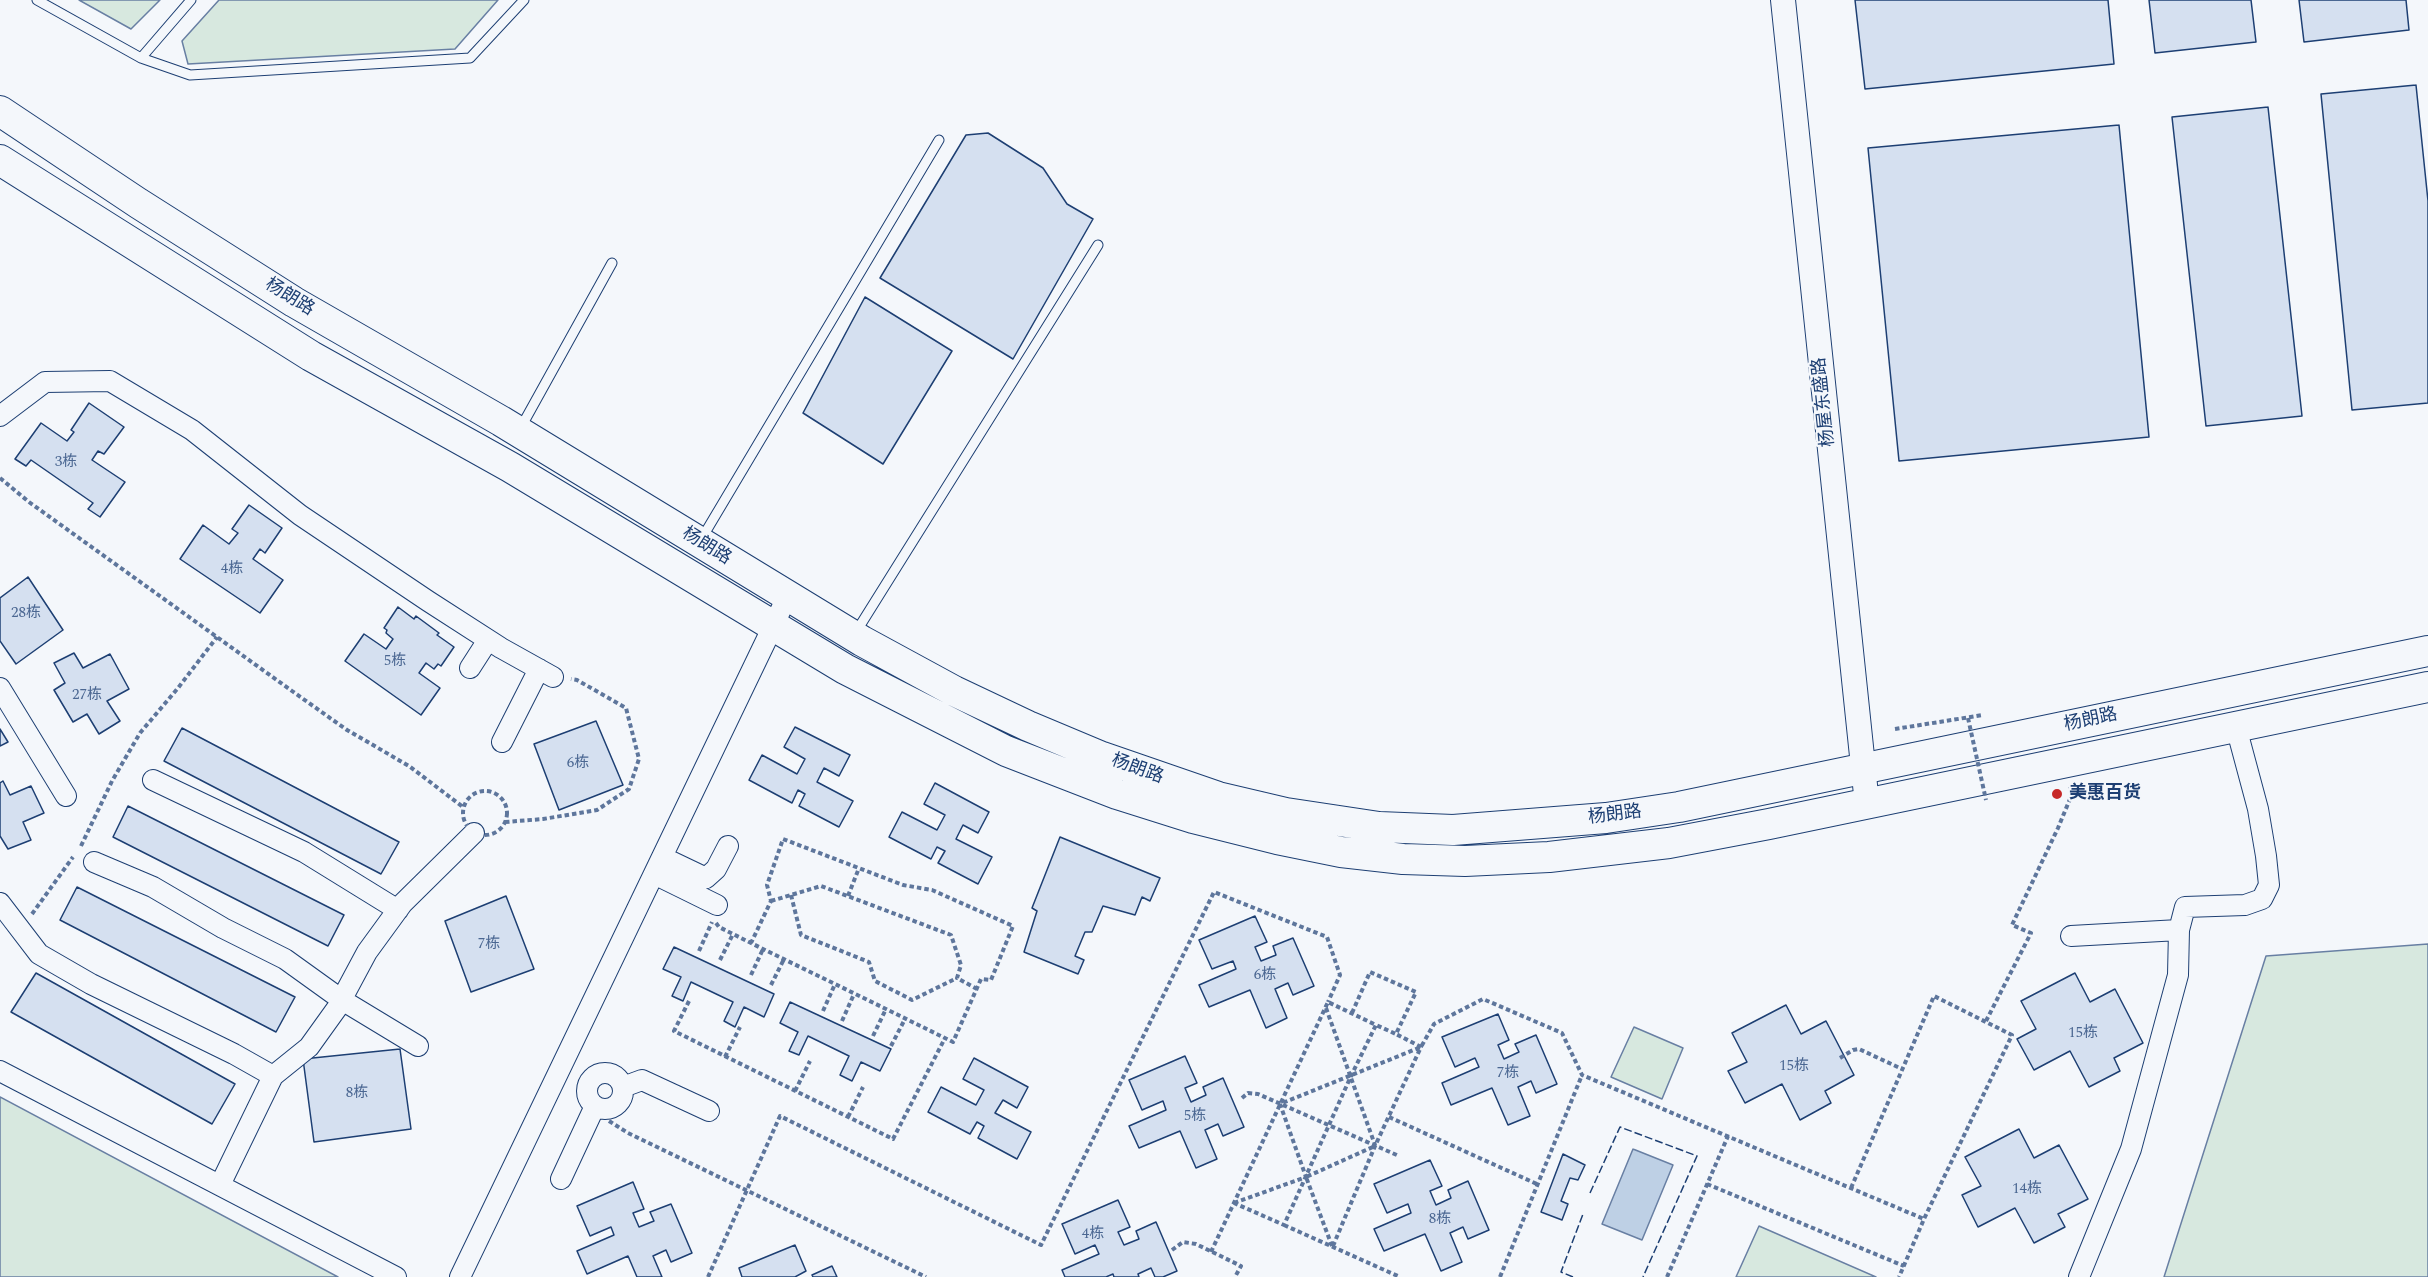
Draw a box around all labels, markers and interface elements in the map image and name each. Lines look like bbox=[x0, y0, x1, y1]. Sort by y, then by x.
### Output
street label: 杨朗路 bbox=[260, 275, 318, 321]
street label: 杨屋东盛路 bbox=[1810, 356, 1840, 448]
house number: 3栋 bbox=[55, 454, 77, 472]
street label: 杨朗路 bbox=[677, 524, 735, 570]
house number: 4栋 bbox=[221, 561, 243, 579]
house number: 28栋 bbox=[11, 605, 41, 623]
house number: 5栋 bbox=[384, 653, 406, 671]
house number: 27栋 bbox=[72, 687, 102, 705]
street label: 杨朗路 bbox=[2062, 705, 2120, 737]
street label: 杨朗路 bbox=[1108, 751, 1166, 789]
house number: 6栋 bbox=[567, 755, 589, 773]
place label: 美惠百货 bbox=[2069, 783, 2141, 805]
marker: 美惠百货 bbox=[2050, 787, 2064, 801]
street label: 杨朗路 bbox=[1587, 802, 1643, 830]
house number: 7栋 bbox=[478, 936, 500, 954]
house number: 6栋 bbox=[1254, 967, 1276, 985]
house number: 15栋 bbox=[2068, 1025, 2098, 1043]
house number: 15栋 bbox=[1779, 1058, 1809, 1076]
house number: 7栋 bbox=[1497, 1065, 1519, 1083]
house number: 8栋 bbox=[346, 1085, 368, 1103]
house number: 5栋 bbox=[1184, 1108, 1206, 1126]
house number: 14栋 bbox=[2012, 1181, 2042, 1199]
house number: 8栋 bbox=[1429, 1211, 1451, 1229]
house number: 4栋 bbox=[1082, 1226, 1104, 1244]

